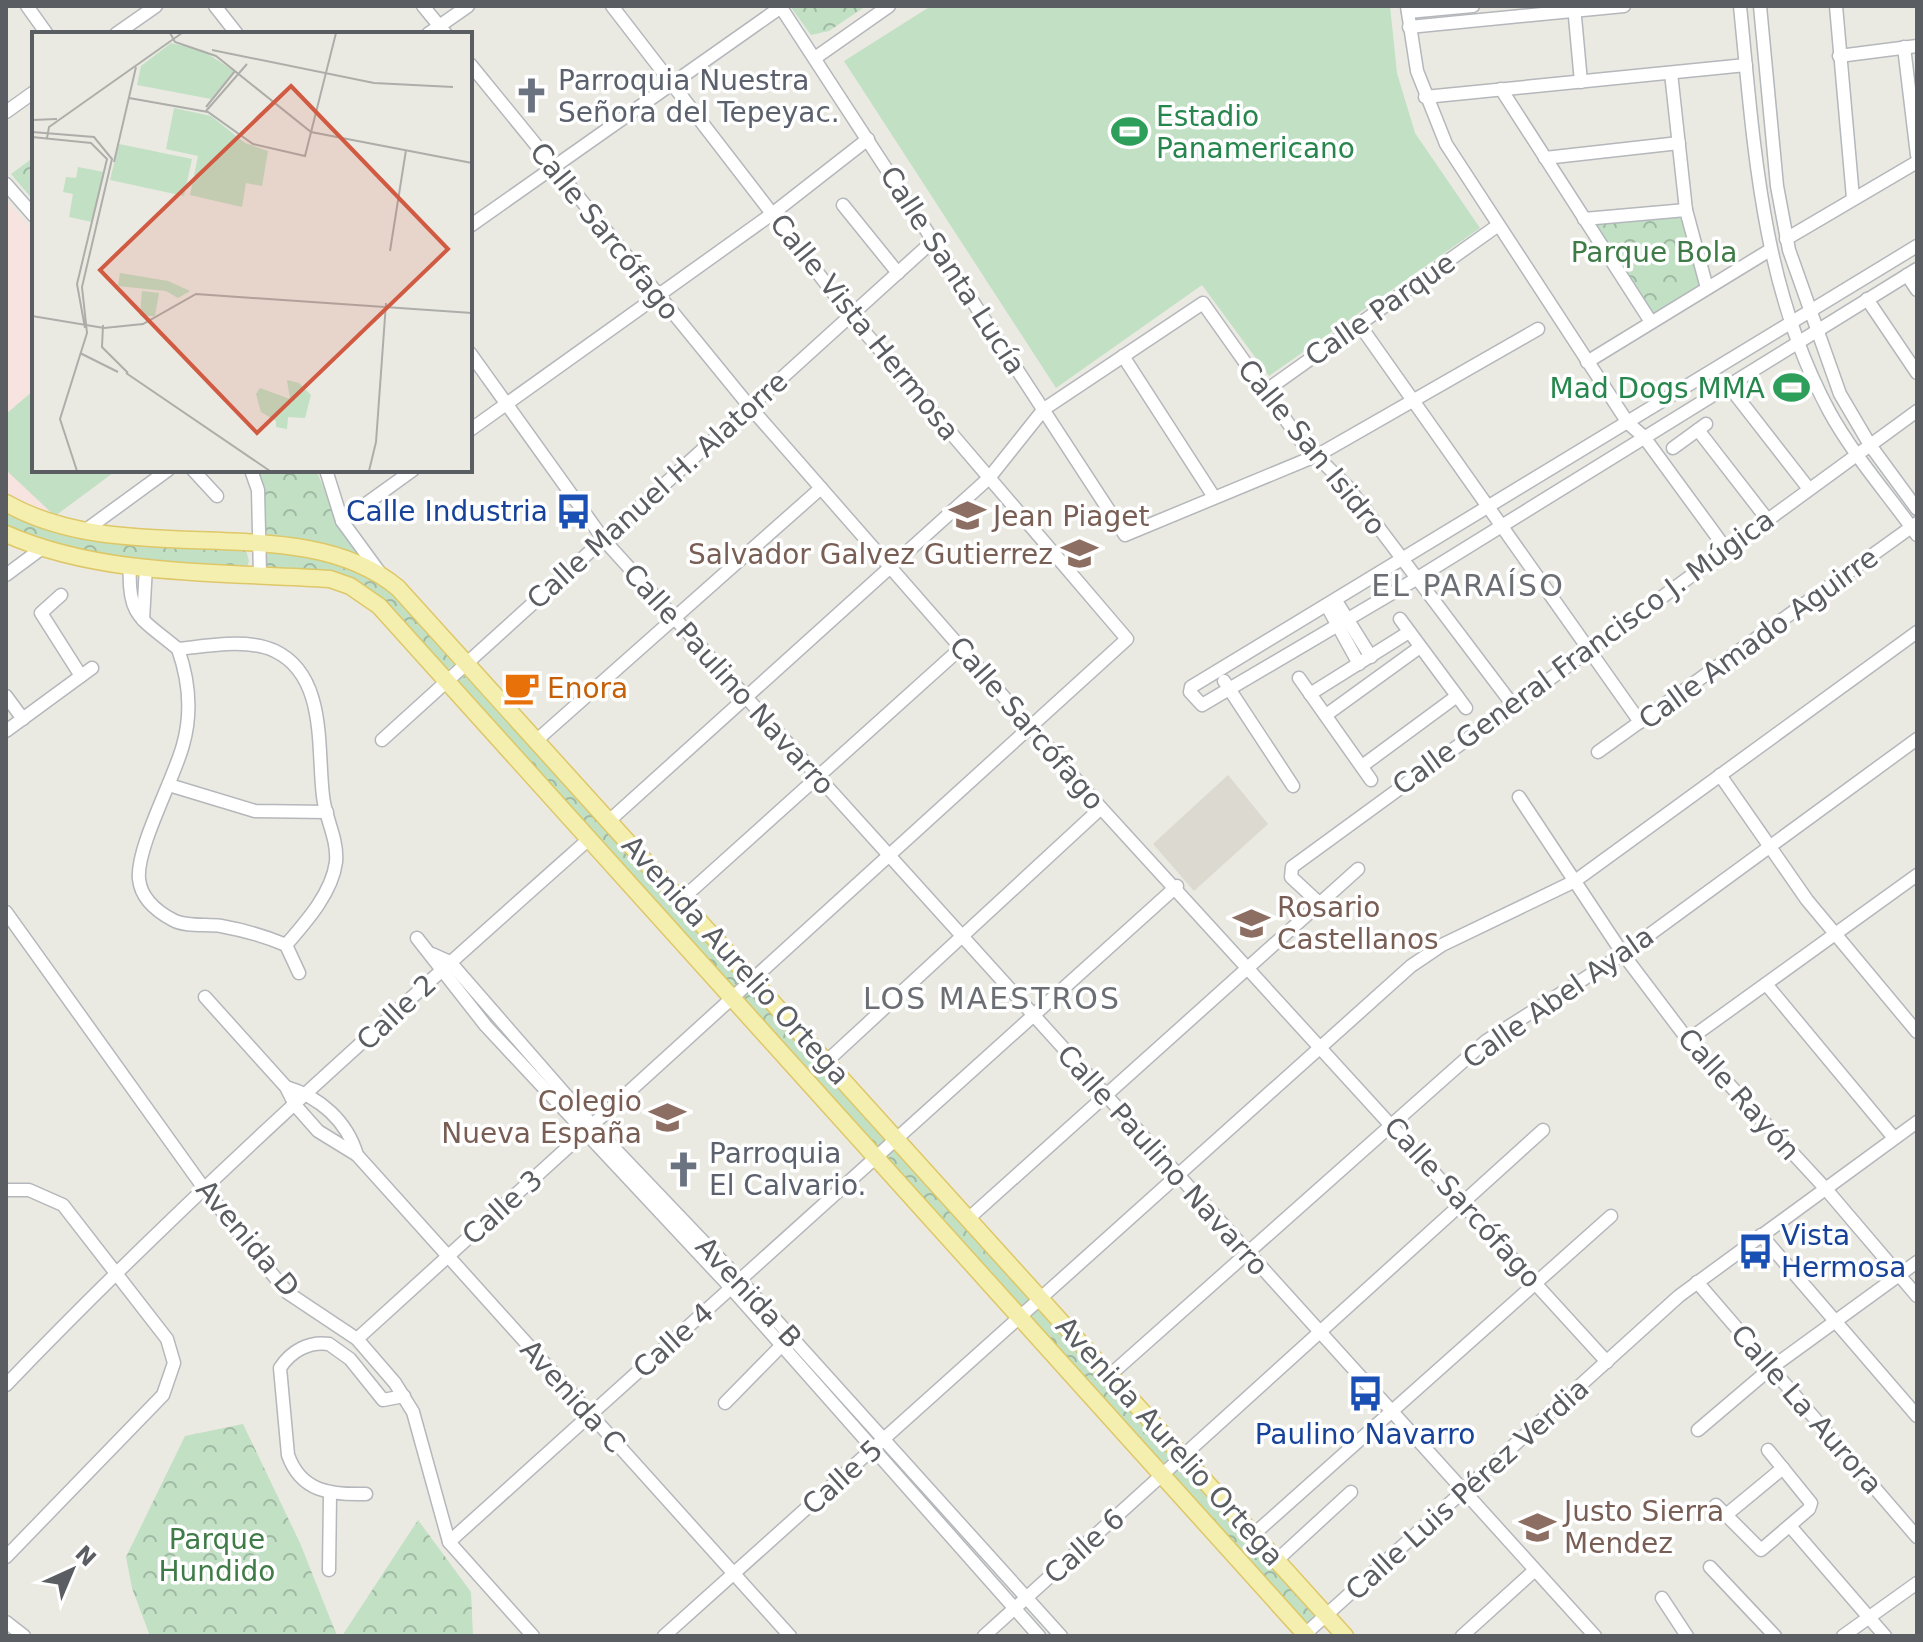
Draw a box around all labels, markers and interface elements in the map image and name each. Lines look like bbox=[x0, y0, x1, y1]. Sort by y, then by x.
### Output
inset map bbox=[32, 32, 472, 472]
place label: Parroquia Nuestra Señora del Tepeyac. bbox=[558, 64, 840, 129]
church icon: Parroquia Nuestra Señora del Tepeyac. bbox=[513, 77, 551, 115]
place label: Estadio Panamericano bbox=[1156, 100, 1355, 165]
sports icon: Estadio Panamericano bbox=[1111, 113, 1149, 151]
street label: Calle Sarcófago bbox=[523, 136, 686, 327]
street label: Calle Santa Lucía bbox=[873, 160, 1032, 380]
street label: Calle Vista Hermosa bbox=[763, 207, 966, 447]
park label: Parque Bola bbox=[1571, 236, 1737, 269]
street label: Calle Parque bbox=[1299, 246, 1461, 373]
street label: Calle San Isidro bbox=[1231, 353, 1393, 542]
street label: Calle Manuel H. Alatorre bbox=[520, 365, 794, 616]
sports icon: Mad Dogs MMA bbox=[1772, 369, 1810, 407]
place label: Mad Dogs MMA bbox=[1550, 372, 1765, 405]
bus stop icon: Calle Industria bbox=[555, 492, 593, 530]
place label: Calle Industria bbox=[346, 495, 548, 528]
school or university icon: Jean Piaget bbox=[948, 497, 986, 535]
place label: Jean Piaget bbox=[991, 500, 1149, 533]
street label: Calle General Francisco J. Múgica bbox=[1386, 503, 1780, 802]
school or university icon: Salvador Galvez Gutierrez bbox=[1060, 535, 1098, 573]
place label: Salvador Galvez Gutierrez bbox=[688, 538, 1053, 571]
street label: Calle Amado Aguirre bbox=[1632, 541, 1884, 736]
street label: Calle Paulino Navarro bbox=[616, 557, 841, 802]
district label: EL PARAÍSO bbox=[1371, 568, 1565, 603]
street label: Calle Sarcófago bbox=[942, 630, 1111, 817]
cafe icon: Enora bbox=[502, 669, 540, 707]
place label: Enora bbox=[547, 672, 628, 705]
street label: Avenida Aurelio Ortega bbox=[615, 829, 856, 1092]
place label: Rosario Castellanos bbox=[1277, 891, 1439, 956]
school or university icon: Rosario Castellanos bbox=[1232, 904, 1270, 942]
street label: Calle Abel Ayala bbox=[1457, 919, 1660, 1075]
street label: Calle 2 bbox=[350, 967, 443, 1057]
district label: LOS MAESTROS bbox=[863, 981, 1121, 1016]
street label: Calle Rayón bbox=[1671, 1022, 1806, 1167]
street label: Calle Paulino Navarro bbox=[1050, 1038, 1275, 1283]
place label: Colegio Nueva España bbox=[441, 1085, 642, 1150]
school or university icon: Colegio Nueva España bbox=[649, 1098, 687, 1136]
street label: Calle Sarcófago bbox=[1377, 1110, 1548, 1295]
place label: Parroquia El Calvario. bbox=[709, 1137, 866, 1202]
church icon: Parroquia El Calvario. bbox=[664, 1150, 702, 1188]
street label: Calle 3 bbox=[456, 1163, 549, 1252]
street label: Avenida D bbox=[189, 1173, 306, 1303]
place label: Vista Hermosa bbox=[1781, 1219, 1906, 1284]
street label: Avenida B bbox=[689, 1230, 808, 1355]
bus stop icon: Vista Hermosa bbox=[1736, 1232, 1774, 1270]
street label: Calle 4 bbox=[627, 1296, 720, 1385]
street label: Avenida Aurelio Ortega bbox=[1049, 1310, 1290, 1573]
street label: Calle La Aurora bbox=[1724, 1318, 1889, 1501]
street label: Avenida C bbox=[513, 1333, 632, 1459]
street label: Calle Luis Pérez Verdia bbox=[1339, 1372, 1596, 1607]
bus stop icon: Paulino Navarro bbox=[1346, 1375, 1384, 1413]
place label: Paulino Navarro bbox=[1255, 1418, 1475, 1451]
street label: Calle 5 bbox=[796, 1433, 889, 1522]
place label: Justo Sierra Mendez bbox=[1562, 1495, 1724, 1560]
street label: Calle 6 bbox=[1038, 1502, 1131, 1591]
school or university icon: Justo Sierra Mendez bbox=[1519, 1508, 1557, 1546]
park label: Parque Hundido bbox=[158, 1523, 276, 1588]
north arrow bbox=[32, 1530, 112, 1610]
text: N bbox=[70, 1541, 101, 1571]

